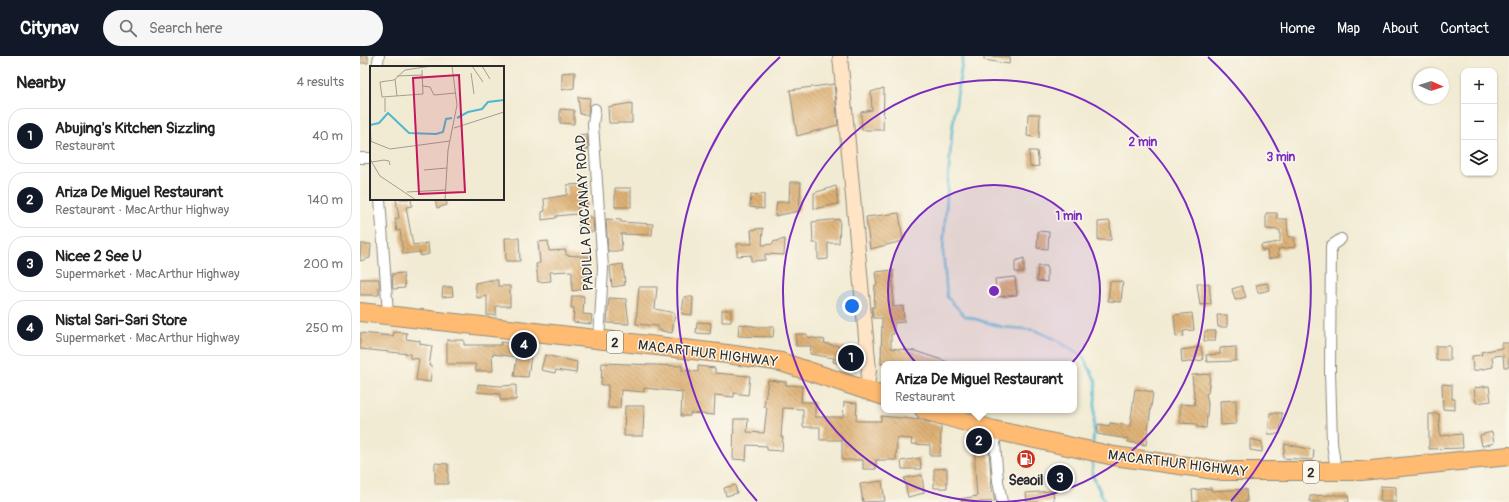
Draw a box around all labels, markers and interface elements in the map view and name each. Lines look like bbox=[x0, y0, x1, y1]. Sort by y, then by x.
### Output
search box bbox=[103, 10, 383, 46]
text: Citynav bbox=[20, 16, 79, 40]
icon: search bbox=[117, 17, 139, 39]
text: Search here bbox=[149, 19, 222, 38]
text: Home bbox=[1280, 20, 1315, 37]
text: Map bbox=[1337, 20, 1360, 37]
text: About bbox=[1382, 20, 1418, 37]
text: Contact bbox=[1440, 20, 1489, 37]
inset map bbox=[370, 66, 504, 200]
north arrow bbox=[1413, 68, 1449, 104]
map controls bbox=[1461, 68, 1497, 176]
button: + bbox=[1461, 68, 1497, 104]
text: Nearby bbox=[16, 72, 65, 93]
text: 4 results bbox=[297, 74, 344, 90]
button: − bbox=[1461, 104, 1497, 140]
text: Abujing's Kitchen Sizzling bbox=[55, 119, 215, 138]
text: 1 bbox=[27, 128, 33, 144]
text: 40 m bbox=[312, 128, 343, 144]
street label: PADILLA DACANAY ROAD bbox=[572, 134, 597, 291]
text: 2 min bbox=[1129, 135, 1158, 150]
text: Restaurant bbox=[55, 138, 115, 154]
button: layers bbox=[1461, 140, 1497, 176]
text: 3 min bbox=[1267, 150, 1296, 165]
text: Ariza De Miguel Restaurant bbox=[55, 183, 223, 202]
text: 2 bbox=[26, 192, 34, 208]
text: 140 m bbox=[307, 192, 343, 208]
text: Restaurant · MacArthur Highway bbox=[55, 202, 229, 218]
text: 1 min bbox=[1056, 209, 1083, 224]
text: Nicee 2 See U bbox=[55, 247, 142, 266]
text: 3 bbox=[26, 256, 34, 272]
text: 200 m bbox=[304, 256, 343, 272]
text: Supermarket · MacArthur Highway bbox=[55, 266, 240, 282]
centre of rings bbox=[987, 284, 1001, 298]
your location bbox=[842, 296, 862, 316]
text: Nistal Sari-Sari Store bbox=[55, 311, 187, 330]
text: 4 bbox=[26, 320, 34, 336]
text: 250 m bbox=[305, 320, 343, 336]
text: Supermarket · MacArthur Highway bbox=[55, 330, 240, 346]
pin: 4 bbox=[511, 330, 537, 360]
road number: 2 bbox=[607, 331, 623, 353]
street label: MACARTHUR HIGHWAY bbox=[637, 336, 779, 371]
pin: 1 bbox=[838, 343, 864, 373]
popup bbox=[881, 361, 1077, 413]
text: Ariza De Miguel Restaurant bbox=[895, 370, 1063, 389]
text: Restaurant bbox=[895, 389, 955, 405]
pin: 2 bbox=[966, 426, 992, 456]
street label: MACARTHUR HIGHWAY bbox=[1107, 446, 1249, 481]
fuel station icon: Seaoil bbox=[1015, 448, 1037, 470]
road number: 2 bbox=[1303, 461, 1319, 483]
pin: 3 bbox=[1047, 463, 1073, 493]
place label: Seaoil bbox=[1009, 472, 1043, 489]

